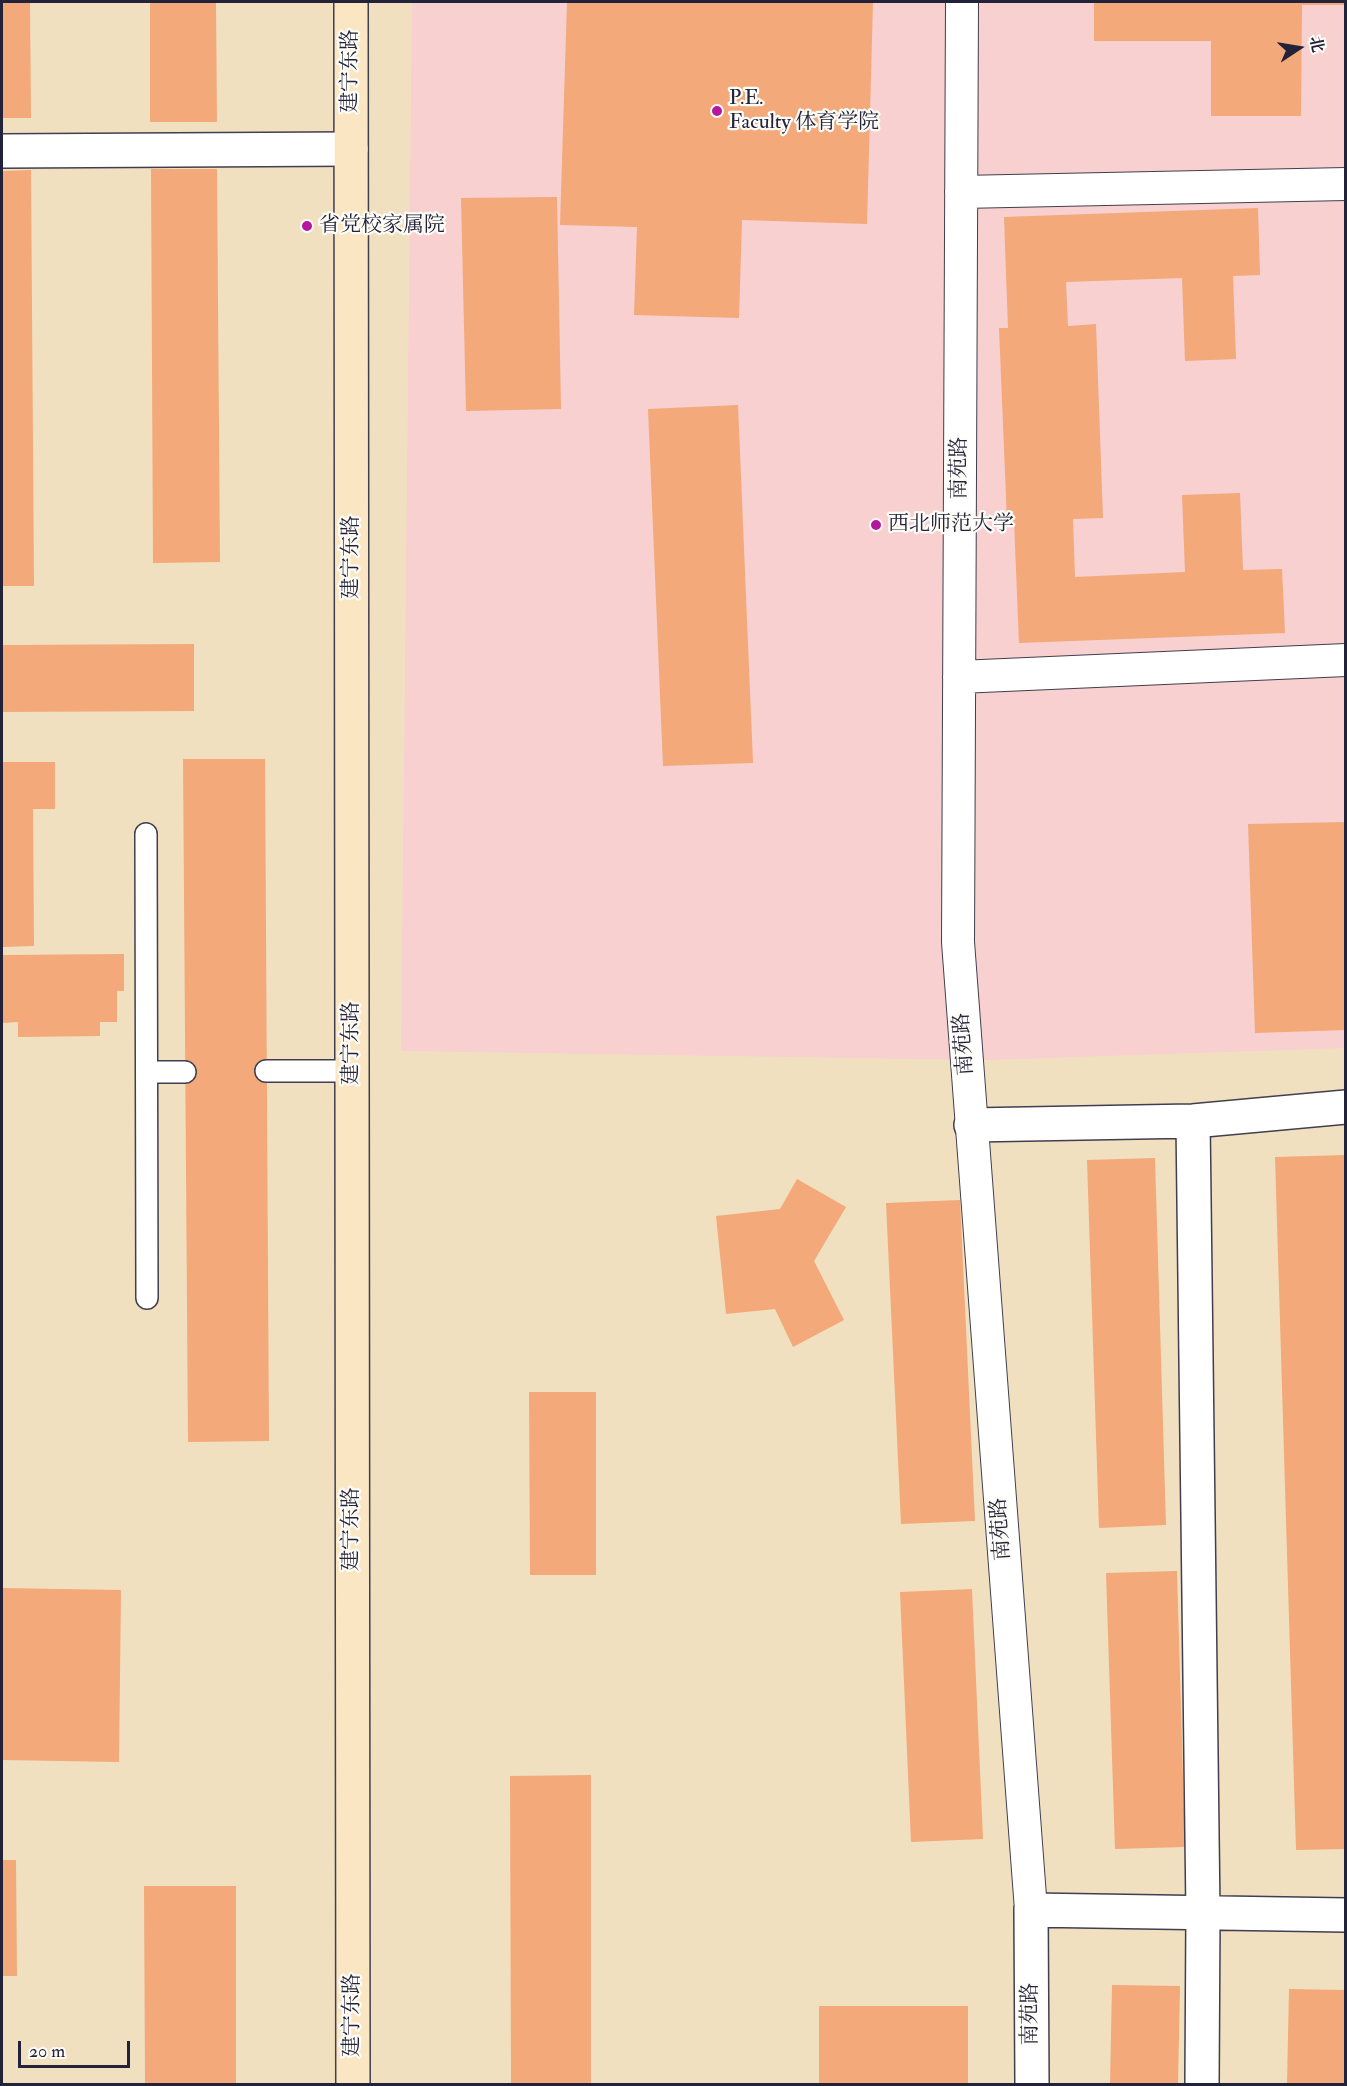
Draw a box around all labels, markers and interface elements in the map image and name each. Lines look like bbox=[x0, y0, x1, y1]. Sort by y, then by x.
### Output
north arrow bbox=[1269, 18, 1329, 78]
street label: 建宁东路 bbox=[338, 29, 364, 113]
text: 北 bbox=[1305, 34, 1328, 54]
place label: P.E. Faculty 体育学院 bbox=[729, 86, 879, 136]
marker: P.E. Faculty 体育学院 bbox=[710, 104, 724, 118]
place label: 省党校家属院 bbox=[319, 213, 445, 239]
marker: 省党校家属院 bbox=[300, 219, 314, 233]
street label: 南苑路 bbox=[947, 437, 973, 499]
place label: 西北师范大学 bbox=[888, 512, 1014, 538]
street label: 建宁东路 bbox=[339, 515, 365, 599]
marker: 西北师范大学 bbox=[869, 518, 883, 532]
street label: 建宁东路 bbox=[339, 1001, 365, 1085]
street label: 南苑路 bbox=[950, 1012, 980, 1076]
street label: 建宁东路 bbox=[339, 1487, 365, 1571]
street label: 南苑路 bbox=[987, 1497, 1017, 1561]
street label: 建宁东路 bbox=[340, 1973, 366, 2057]
street label: 南苑路 bbox=[1018, 1983, 1044, 2045]
scale bar bbox=[21, 2029, 134, 2067]
text: 20 m bbox=[29, 2040, 65, 2063]

